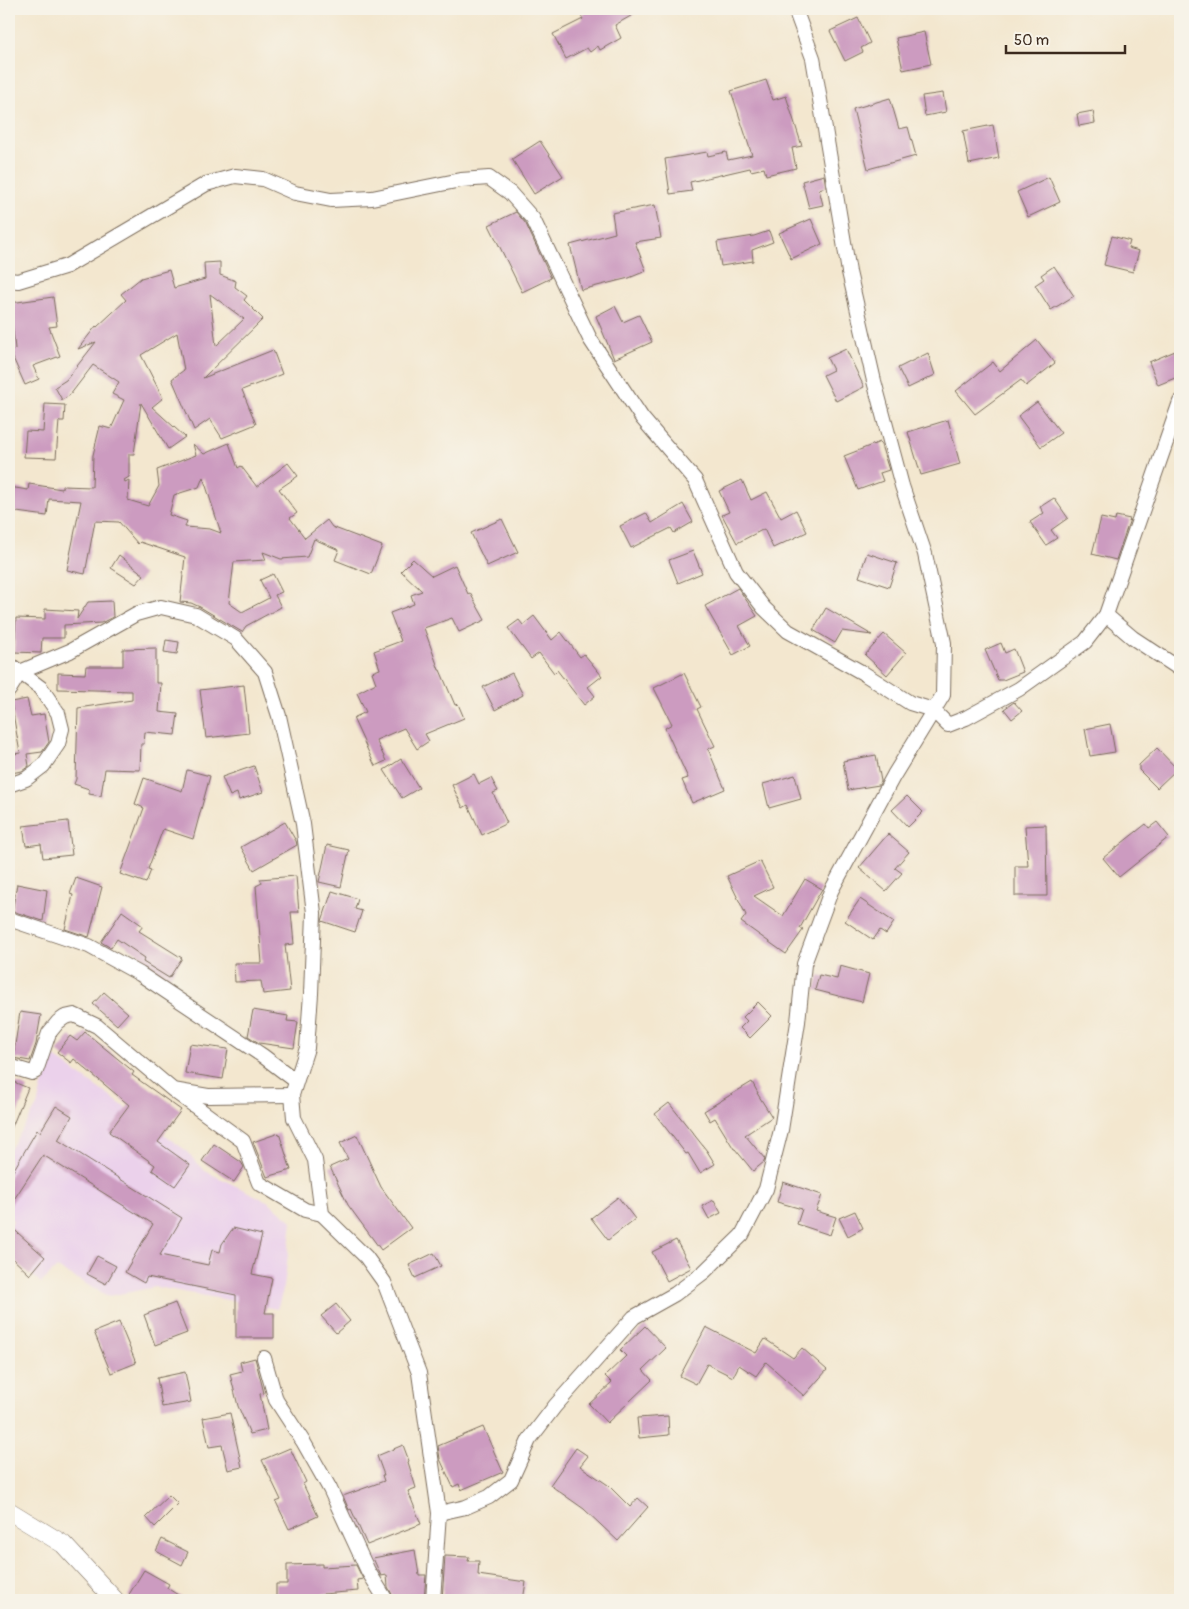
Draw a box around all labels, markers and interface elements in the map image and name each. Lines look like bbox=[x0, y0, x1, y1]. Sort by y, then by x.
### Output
scale bar bbox=[1006, 22, 1125, 54]
text: 50 m bbox=[1014, 31, 1049, 50]

